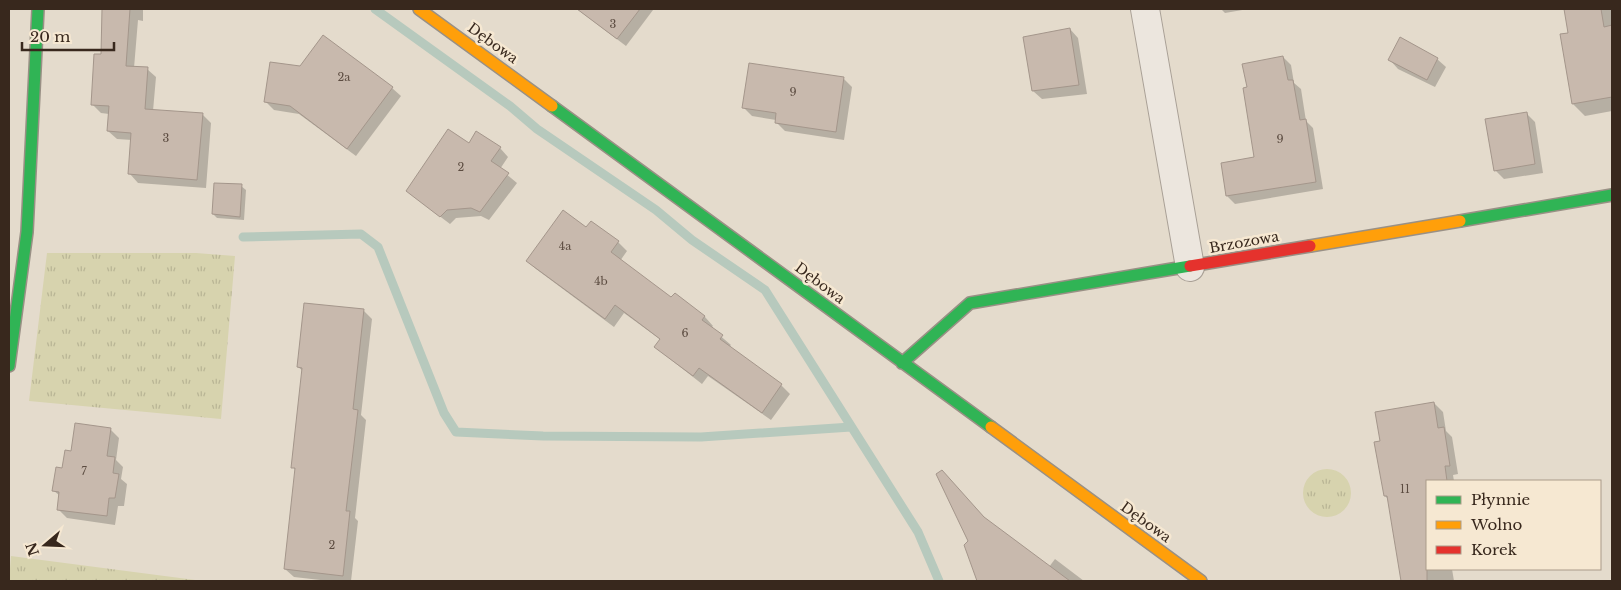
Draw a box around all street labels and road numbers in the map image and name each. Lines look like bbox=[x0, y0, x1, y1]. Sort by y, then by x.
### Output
street label: Dębowa bbox=[464, 19, 522, 67]
street label: Brzozowa bbox=[1208, 227, 1281, 257]
street label: Dębowa bbox=[791, 258, 849, 308]
street label: Dębowa bbox=[1117, 498, 1175, 546]

